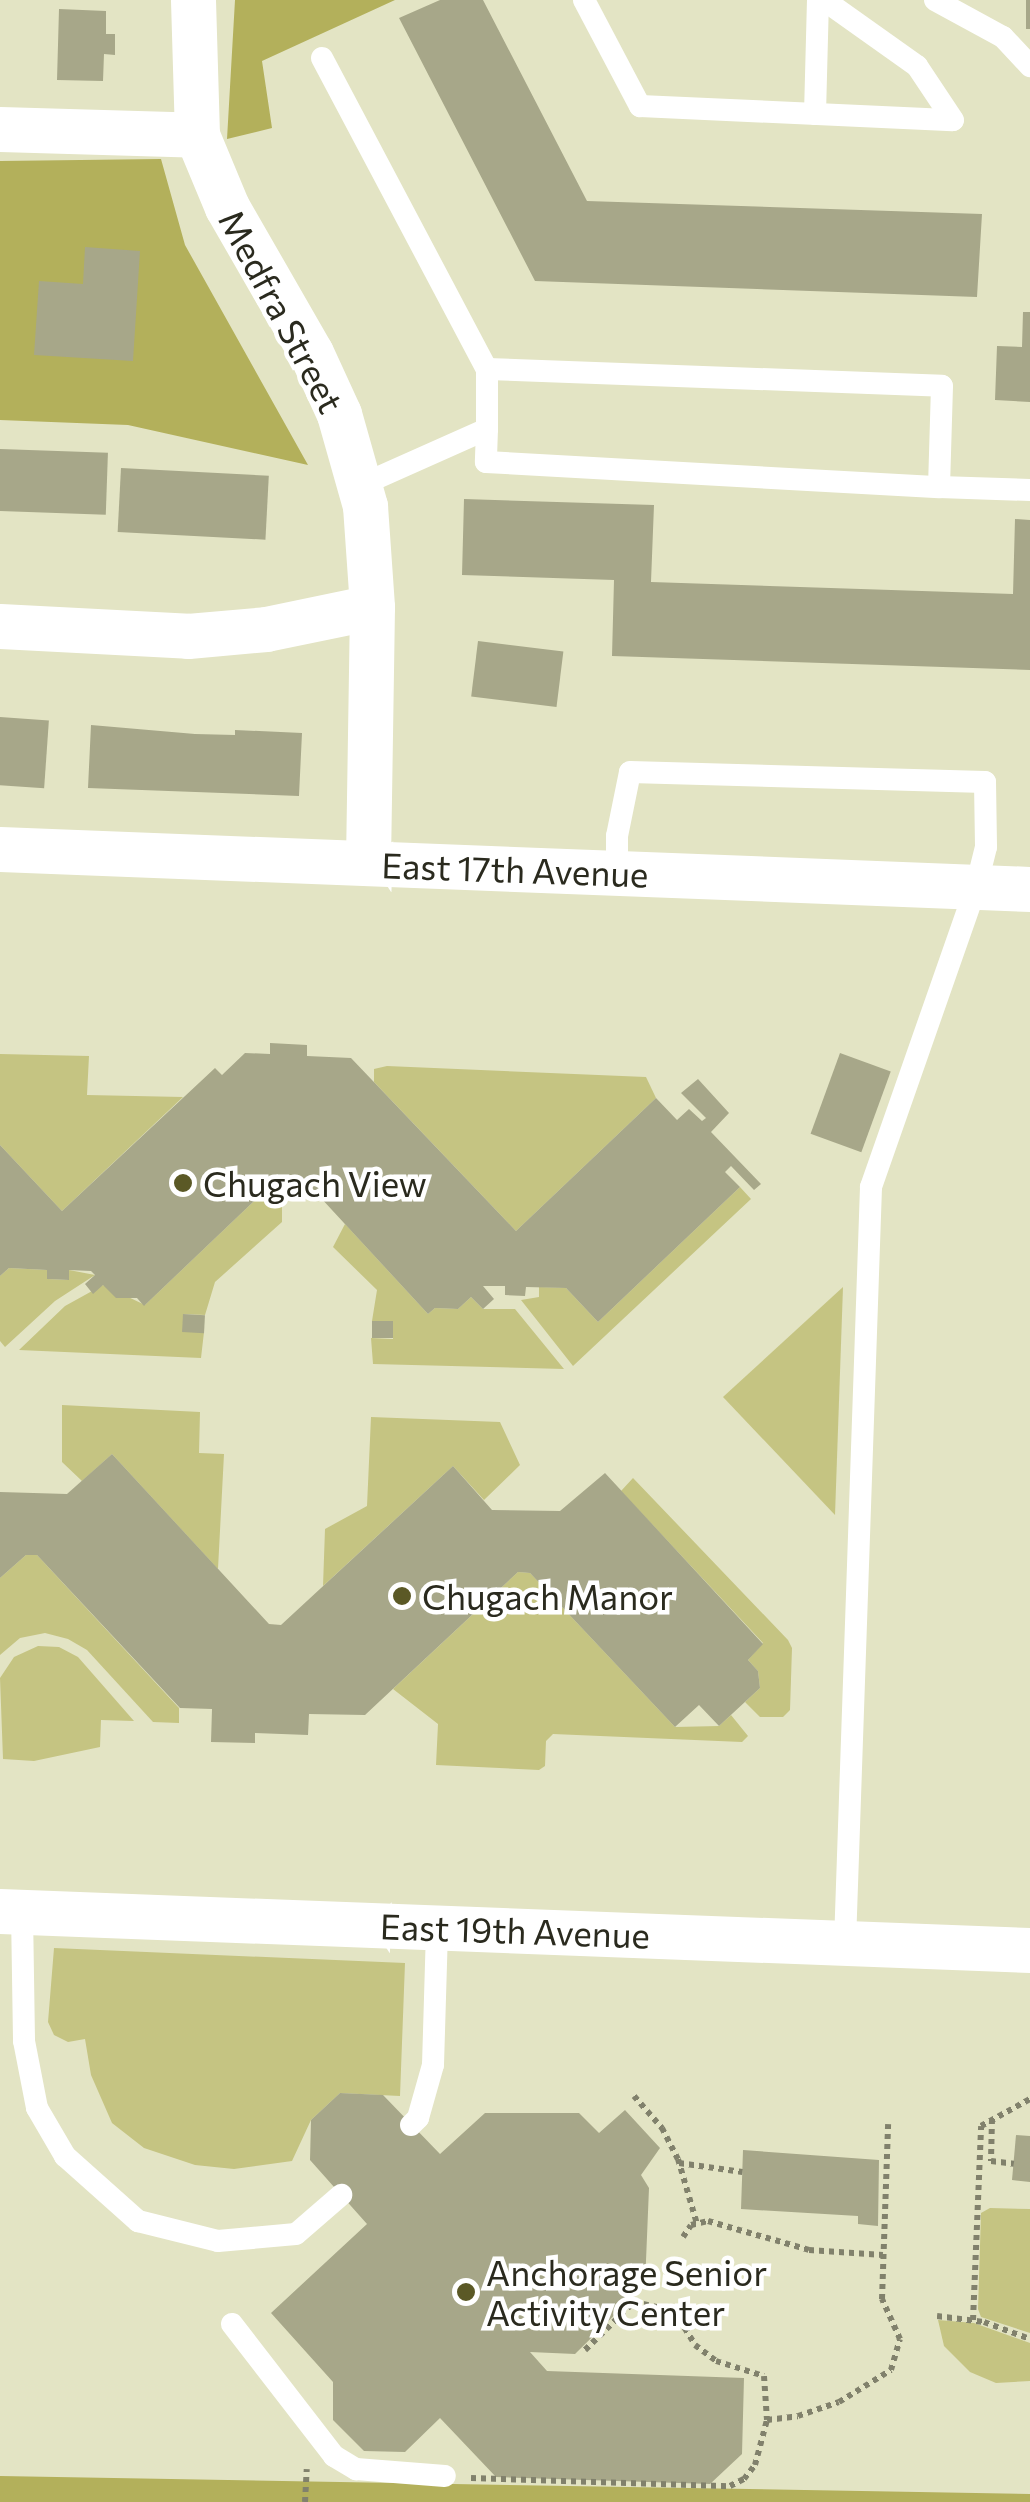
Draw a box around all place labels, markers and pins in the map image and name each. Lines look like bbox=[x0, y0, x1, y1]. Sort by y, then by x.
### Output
place label: Chugach View bbox=[203, 1162, 427, 1204]
marker: Chugach View bbox=[172, 1172, 194, 1194]
place label: Chugach Manor bbox=[422, 1575, 673, 1617]
marker: Chugach Manor bbox=[391, 1585, 413, 1607]
place label: Anchorage Senior Activity Center bbox=[486, 2251, 767, 2333]
marker: Anchorage Senior Activity Center bbox=[455, 2281, 477, 2303]

